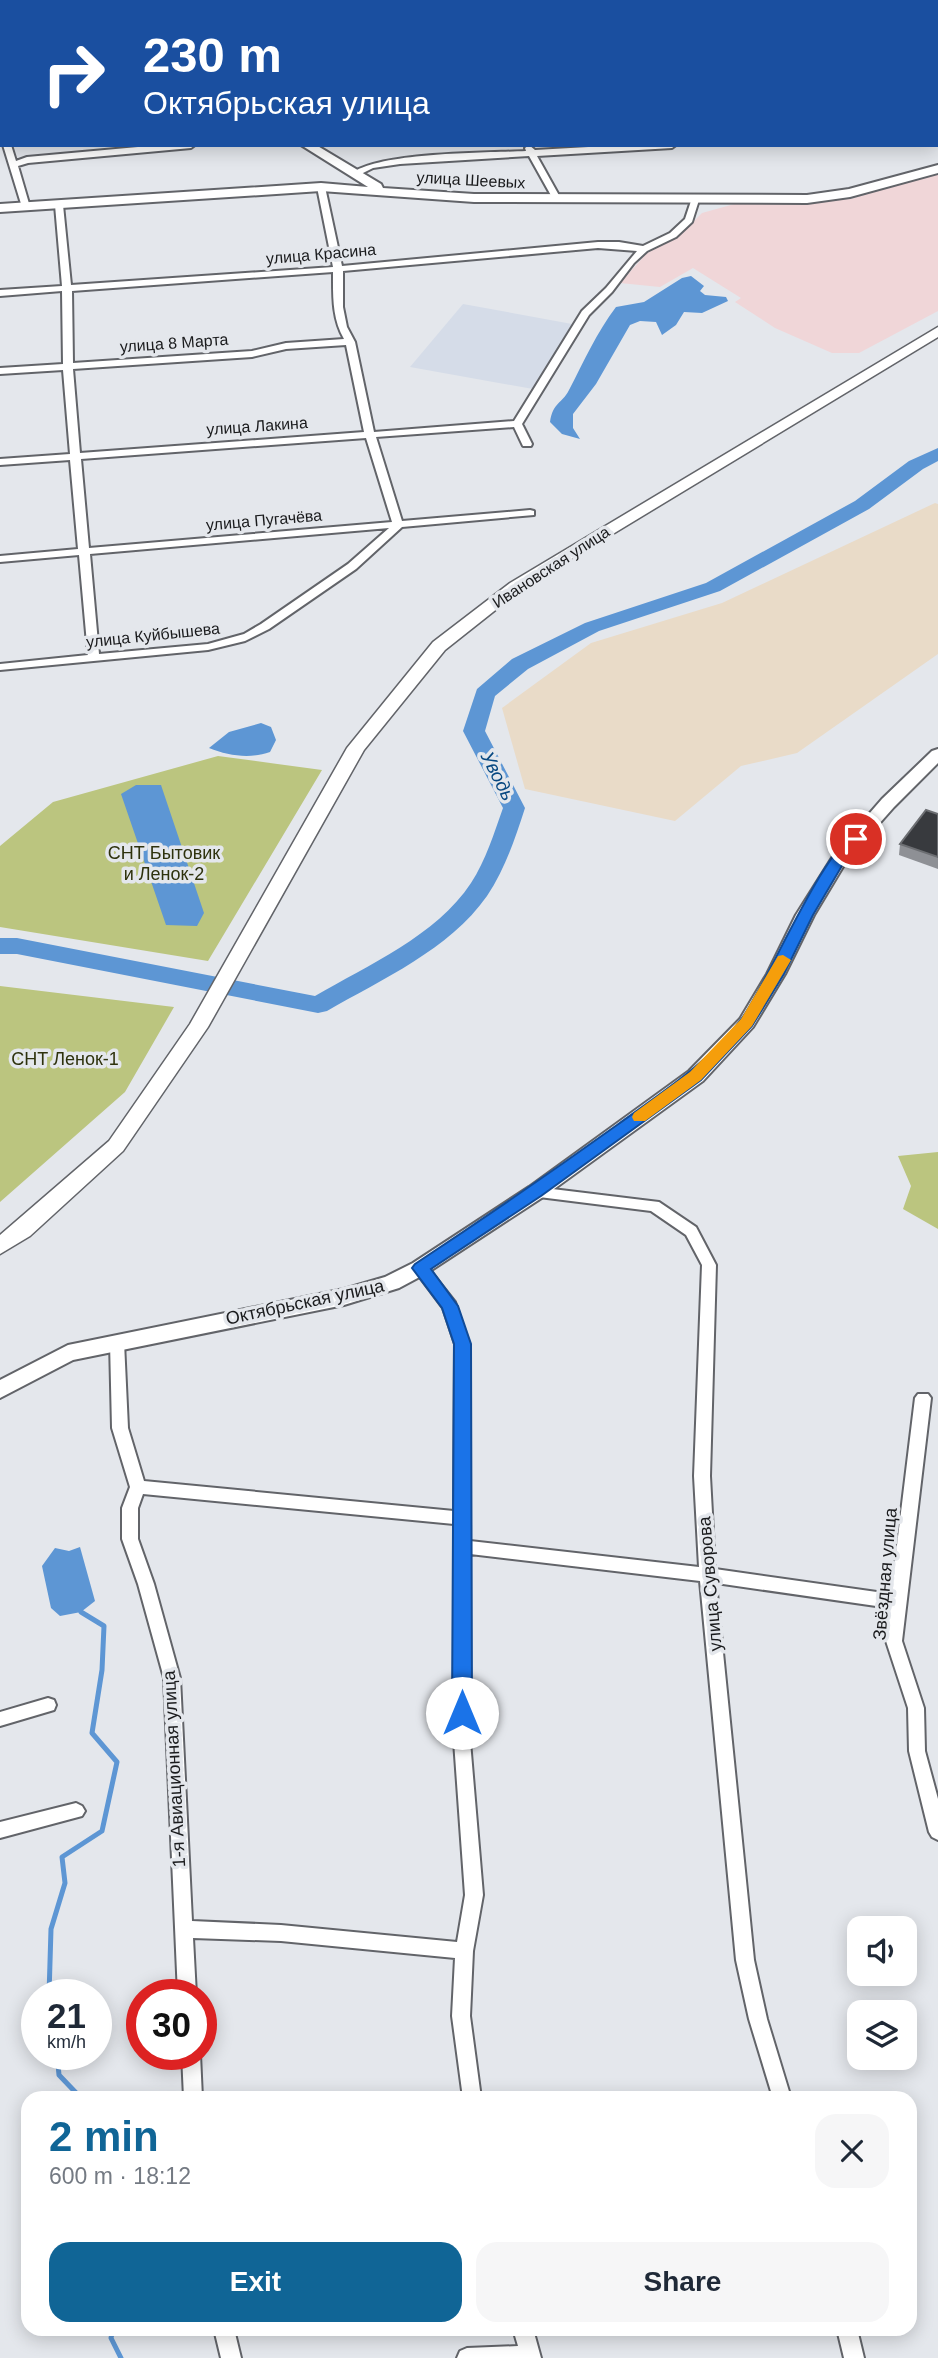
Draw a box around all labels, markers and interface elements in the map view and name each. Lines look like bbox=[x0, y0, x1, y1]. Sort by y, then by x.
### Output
icon: right bbox=[28, 28, 119, 119]
text: 230 m bbox=[143, 28, 282, 82]
text: Октябрьская улица bbox=[143, 85, 430, 121]
street label: улица Шеевых bbox=[416, 169, 526, 191]
street label: улица Красина bbox=[265, 241, 377, 267]
street label: улица 8 Марта bbox=[119, 331, 229, 355]
street label: улица Лакина bbox=[206, 414, 308, 438]
street label: улица Пугачёва bbox=[205, 506, 323, 534]
street label: Ивановская улица bbox=[489, 523, 613, 611]
street label: улица Куйбышева bbox=[85, 620, 221, 650]
water label: Уводь bbox=[476, 747, 519, 804]
pin bbox=[826, 809, 886, 869]
icon: arrive bbox=[837, 820, 875, 858]
park label: СНТ Бытовик и Ленок-2 bbox=[108, 843, 220, 884]
park label: СНТ Ленок-1 bbox=[11, 1049, 119, 1069]
street label: Октябрьская улица bbox=[224, 1275, 387, 1329]
street label: Звёздная улица bbox=[869, 1506, 901, 1641]
street label: улица Суворова bbox=[694, 1515, 726, 1652]
street label: 1-я Авиационная улица bbox=[159, 1669, 189, 1868]
position arrow bbox=[425, 1676, 499, 1750]
map controls bbox=[847, 1916, 917, 2070]
button: sound bbox=[847, 1916, 917, 1986]
speed limit sign: 30 bbox=[126, 1979, 217, 2070]
text: 21 bbox=[47, 1996, 86, 2035]
button: layers bbox=[847, 2000, 917, 2070]
text: km/h bbox=[47, 2032, 86, 2052]
text: 2 min bbox=[49, 2113, 159, 2160]
button: close bbox=[815, 2114, 889, 2188]
text: 600 m · 18:12 bbox=[49, 2163, 191, 2189]
button: Exit bbox=[49, 2242, 462, 2322]
button: Share bbox=[476, 2242, 889, 2322]

